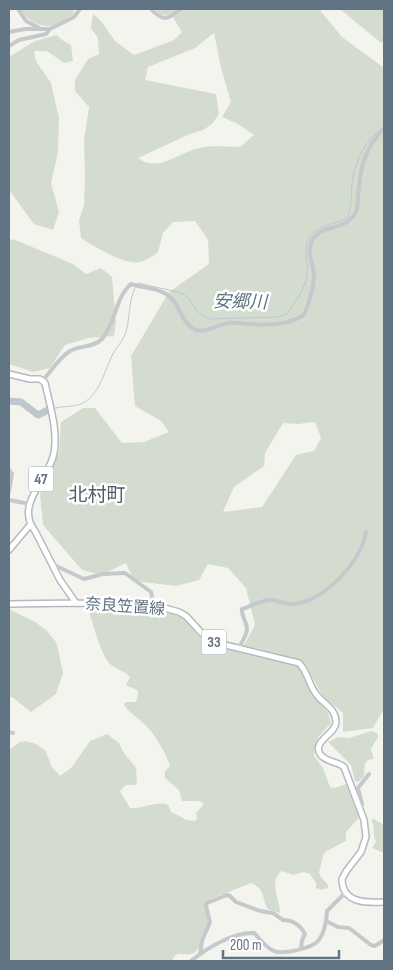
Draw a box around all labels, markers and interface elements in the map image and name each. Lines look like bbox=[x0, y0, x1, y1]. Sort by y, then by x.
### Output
water label: 安郷川 bbox=[213, 291, 269, 313]
road number: 47 bbox=[28, 466, 54, 492]
district label: 北村町 bbox=[68, 484, 126, 507]
street label: 奈良笠置線 bbox=[84, 595, 166, 619]
road number: 33 bbox=[202, 630, 226, 654]
scale bar bbox=[223, 928, 339, 960]
text: 200 m bbox=[230, 936, 262, 955]

